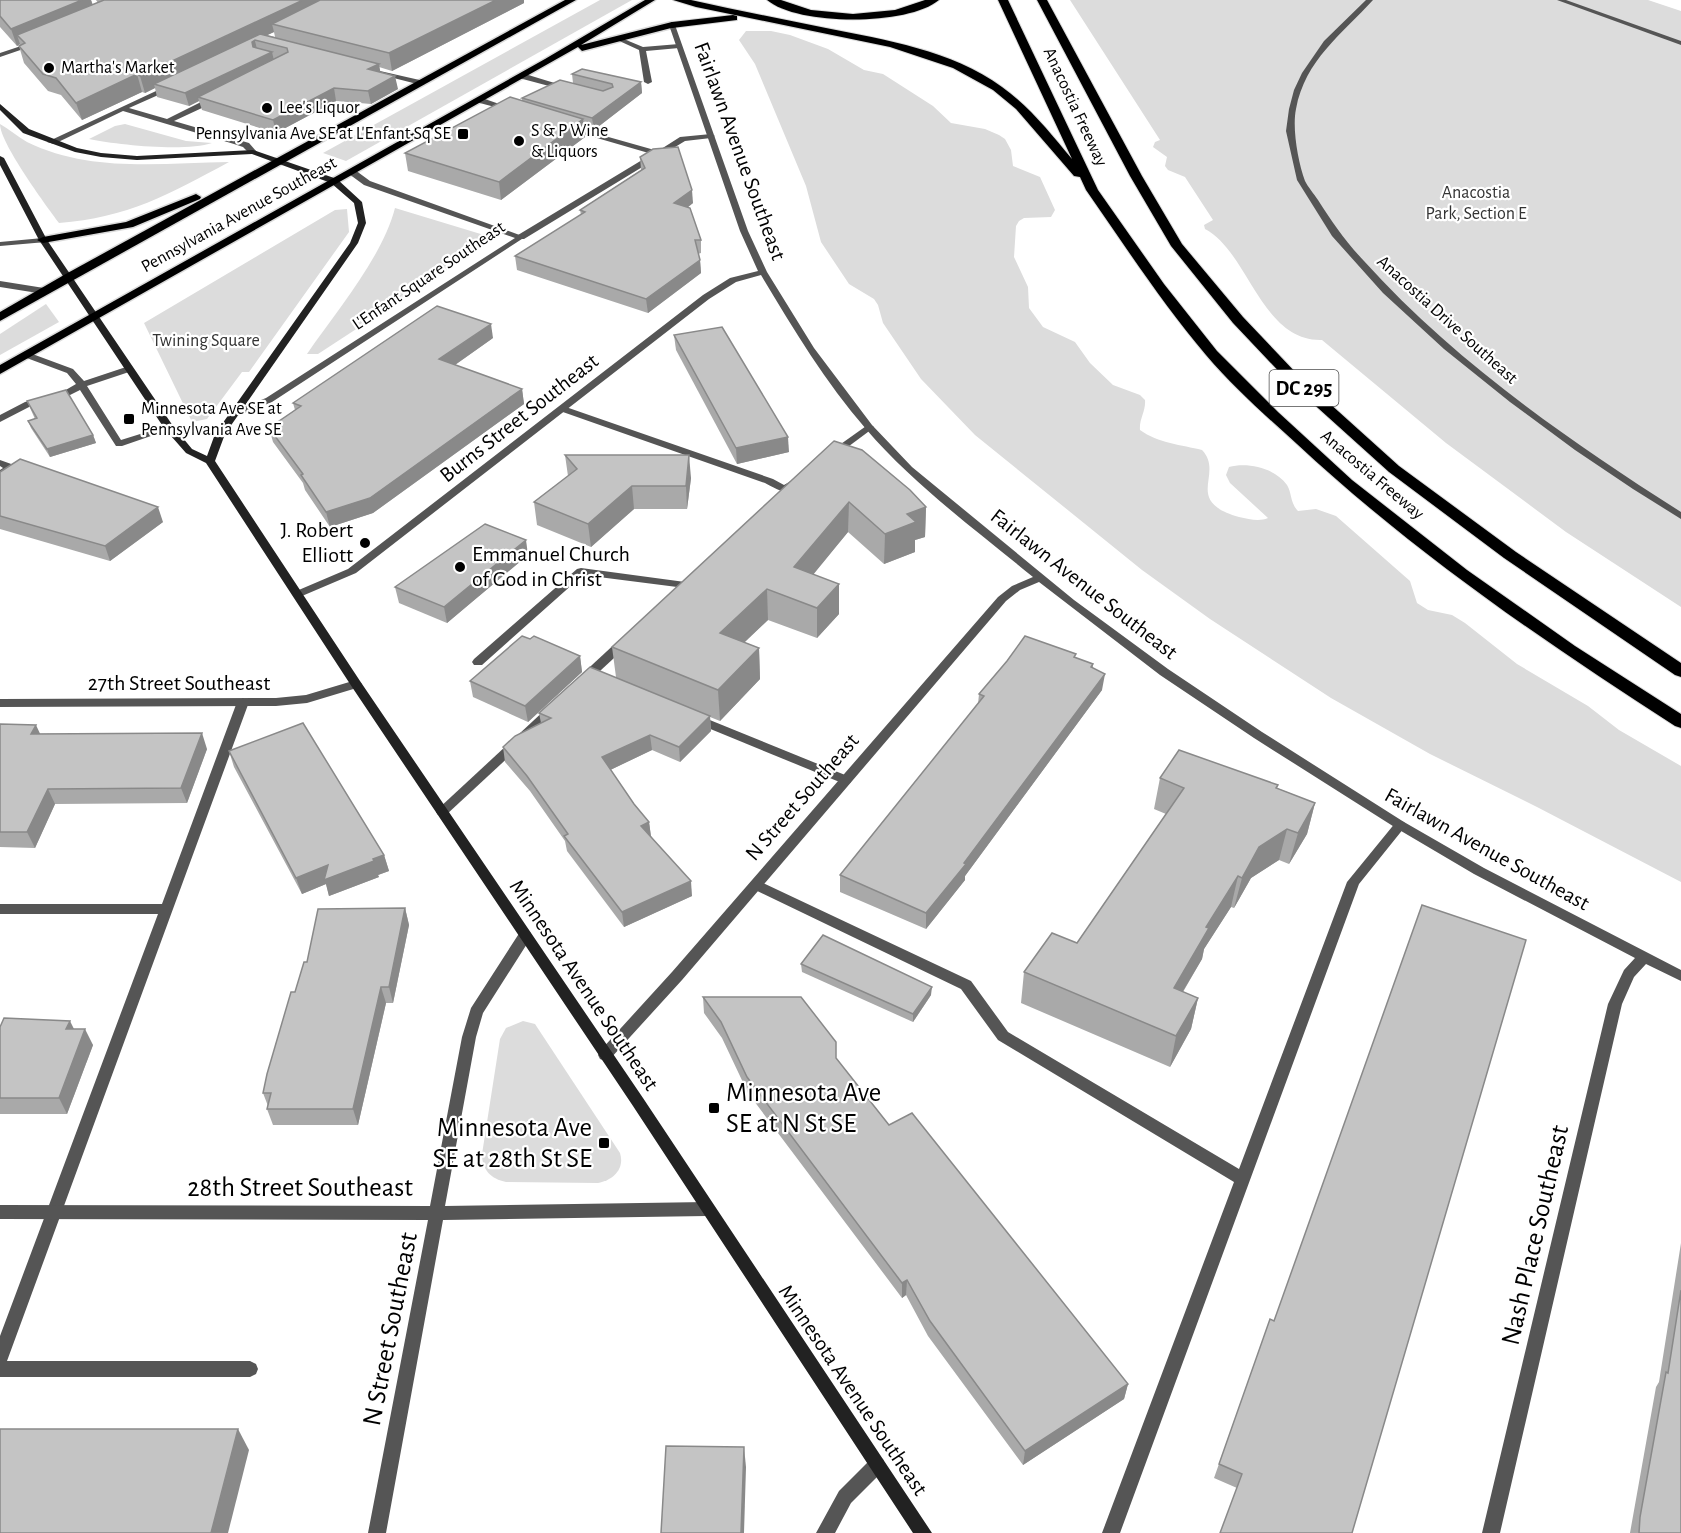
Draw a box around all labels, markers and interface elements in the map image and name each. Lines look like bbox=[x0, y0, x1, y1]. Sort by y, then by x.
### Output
street label: Fairlawn Avenue Southeast bbox=[690, 39, 790, 263]
street label: Anacostia Freeway bbox=[1040, 45, 1110, 169]
place label: Martha's Market bbox=[61, 59, 175, 77]
marker: Martha's Market bbox=[42, 61, 56, 75]
place label: Lee's Liquor bbox=[279, 99, 360, 117]
marker: Lee's Liquor bbox=[260, 101, 274, 115]
place label: S & P Wine & Liquors bbox=[531, 122, 608, 161]
place label: Pennsylvania Ave SE at L'Enfant Sq SE bbox=[195, 125, 451, 143]
marker: Pennsylvania Ave SE at L'Enfant Sq SE bbox=[456, 127, 470, 141]
marker: S & P Wine & Liquors bbox=[512, 134, 526, 148]
street label: Pennsylvania Avenue Southeast bbox=[138, 154, 340, 276]
park label: Anacostia Park, Section E bbox=[1425, 184, 1527, 223]
street label: L'Enfant Square Southeast bbox=[349, 218, 509, 334]
street label: Anacostia Drive Southeast bbox=[1373, 252, 1521, 388]
park label: Twining Square bbox=[152, 332, 260, 350]
street label: Burns Street Southeast bbox=[436, 350, 602, 486]
road number: DC 295 bbox=[1270, 370, 1338, 406]
place label: Minnesota Ave SE at Pennsylvania Ave SE bbox=[141, 400, 282, 439]
marker: Minnesota Ave SE at Pennsylvania Ave SE bbox=[122, 412, 136, 426]
street label: Anacostia Freeway bbox=[1317, 427, 1427, 523]
street label: Fairlawn Avenue Southeast bbox=[986, 504, 1182, 664]
place label: J. Robert Elliott bbox=[280, 519, 353, 566]
marker: J. Robert Elliott bbox=[358, 536, 372, 550]
place label: Emmanuel Church of God in Christ bbox=[472, 543, 630, 590]
marker: Emmanuel Church of God in Christ bbox=[453, 560, 467, 574]
street label: 27th Street Southeast bbox=[88, 672, 270, 694]
street label: N Street Southeast bbox=[741, 729, 863, 865]
street label: Fairlawn Avenue Southeast bbox=[1381, 784, 1593, 914]
street label: Minnesota Avenue Southeast bbox=[505, 876, 663, 1094]
place label: Minnesota Ave SE at N St SE bbox=[726, 1079, 881, 1137]
marker: Minnesota Ave SE at N St SE bbox=[707, 1101, 721, 1115]
place label: Minnesota Ave SE at 28th St SE bbox=[432, 1114, 592, 1172]
street label: Nash Place Southeast bbox=[1497, 1122, 1574, 1348]
marker: Minnesota Ave SE at 28th St SE bbox=[597, 1136, 611, 1150]
street label: 28th Street Southeast bbox=[187, 1174, 413, 1201]
street label: N Street Southeast bbox=[358, 1230, 422, 1428]
street label: Minnesota Avenue Southeast bbox=[774, 1281, 932, 1499]

